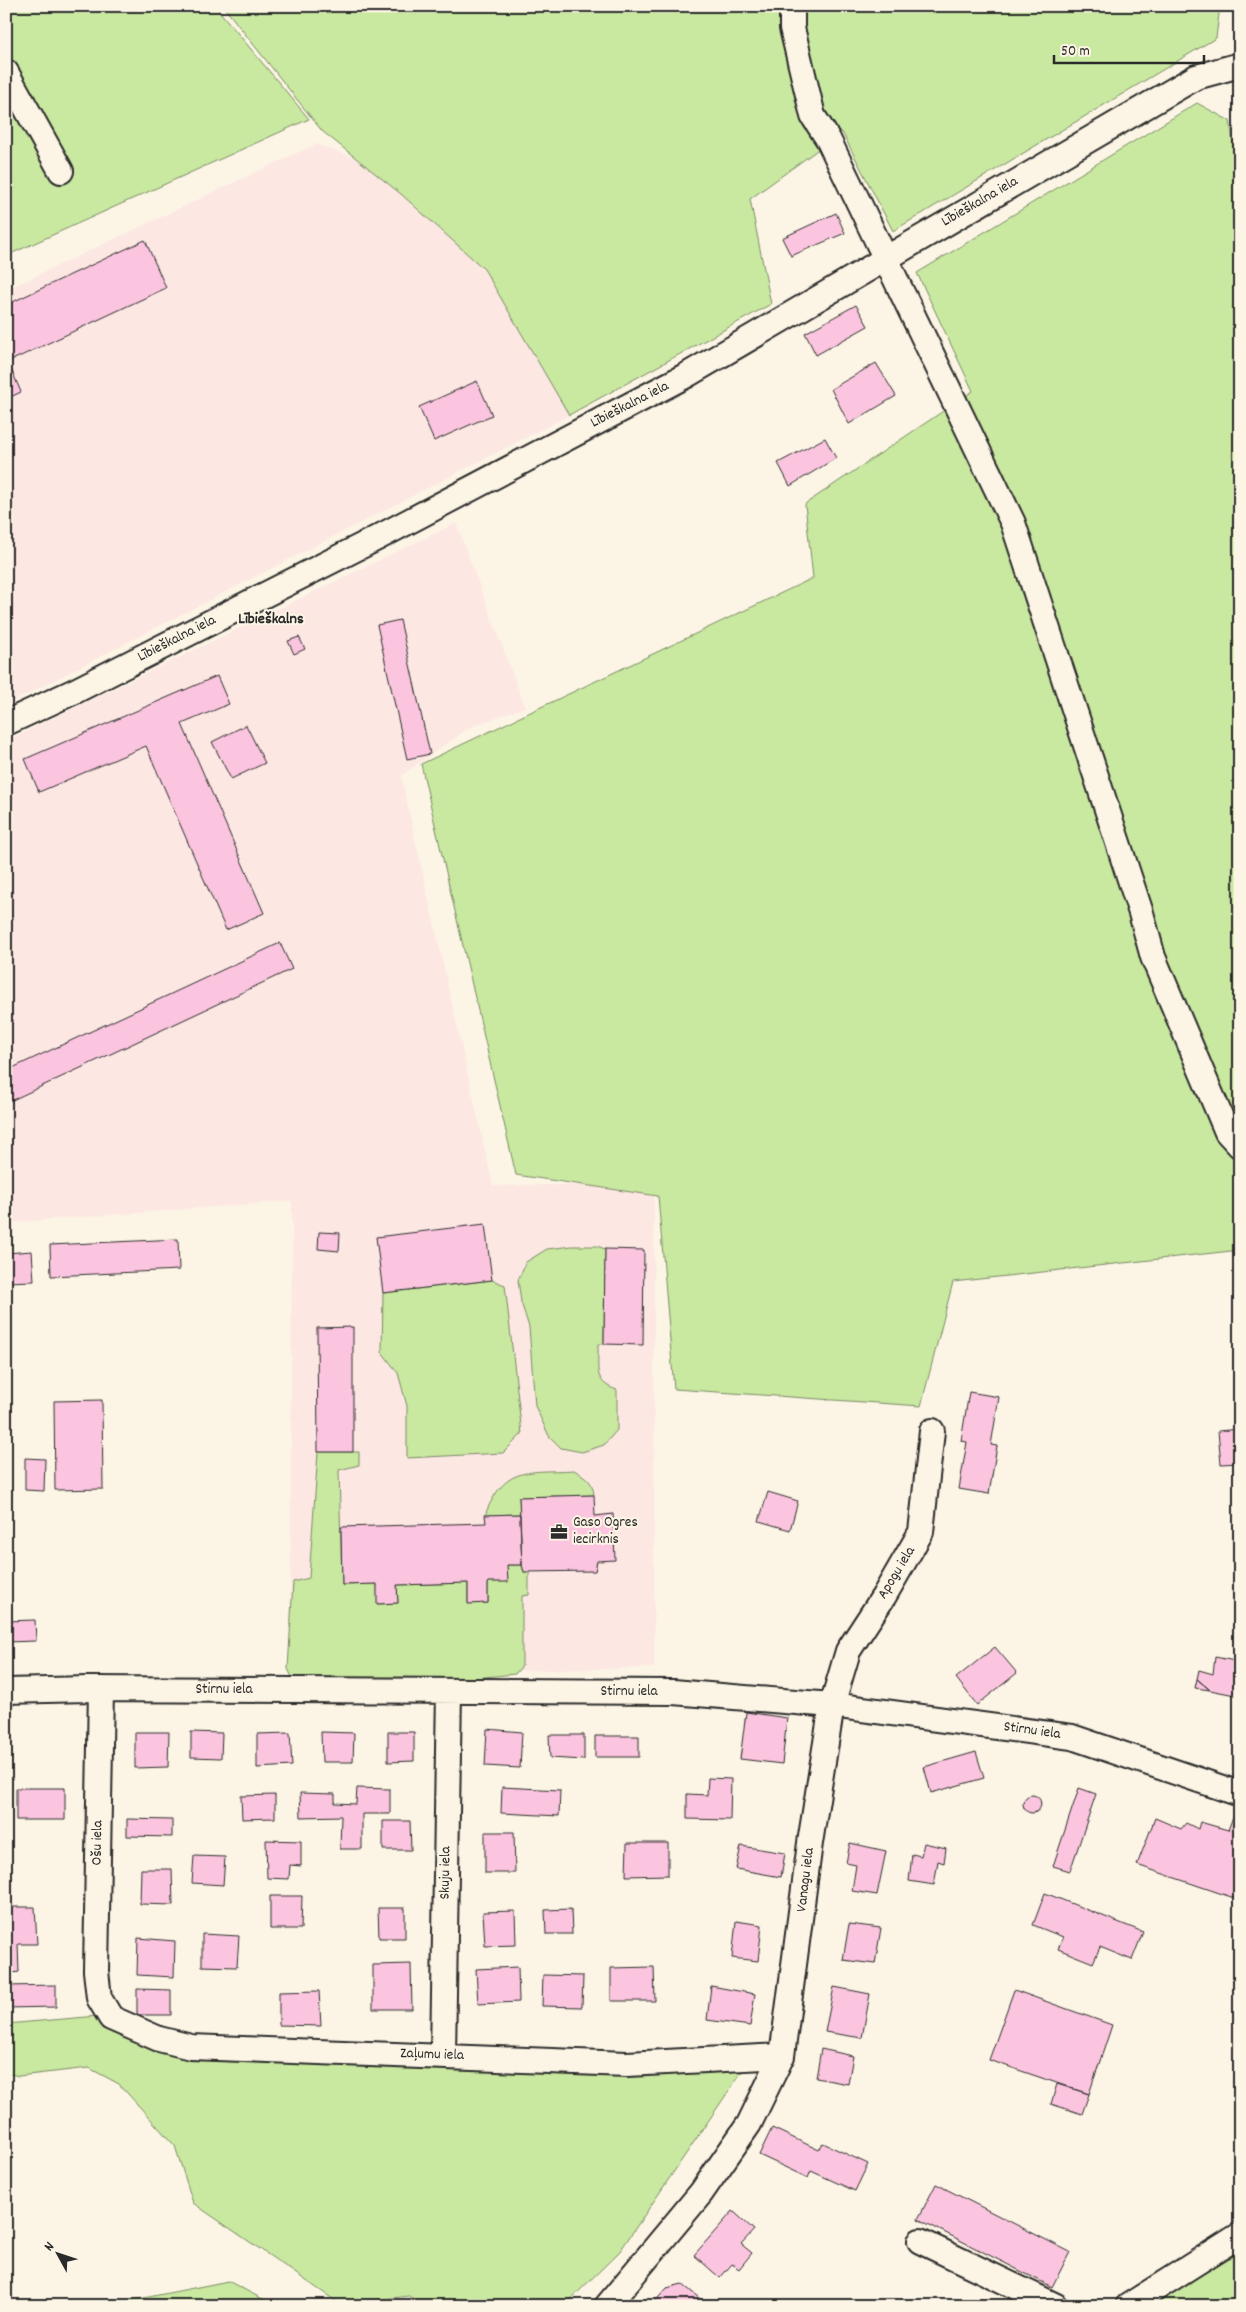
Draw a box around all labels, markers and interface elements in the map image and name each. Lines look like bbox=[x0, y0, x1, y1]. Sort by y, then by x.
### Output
scale bar bbox=[1054, 32, 1204, 64]
text: 50 m bbox=[1061, 41, 1090, 63]
street label: Lībieškalna iela bbox=[938, 171, 1023, 233]
street label: Lībieškalna iela bbox=[587, 375, 674, 434]
district label: Lībieškalns bbox=[238, 608, 304, 631]
street label: Lībieškalna iela bbox=[134, 609, 221, 668]
place label: Gaso Ogres iecirknis bbox=[573, 1512, 638, 1551]
office icon: Gaso Ogres iecirknis bbox=[549, 1522, 569, 1542]
street label: Apogu iela bbox=[873, 1542, 922, 1604]
street label: Stirnu iela bbox=[195, 1679, 254, 1701]
street label: Stirnu iela bbox=[600, 1681, 659, 1703]
street label: Stirnu iela bbox=[1002, 1716, 1063, 1746]
street label: Ošu iela bbox=[87, 1819, 109, 1866]
street label: Skuju iela bbox=[435, 1845, 457, 1900]
street label: Vanagu iela bbox=[791, 1846, 821, 1913]
street label: Zaļumu iela bbox=[400, 2043, 465, 2067]
north arrow bbox=[32, 2230, 82, 2280]
text: N bbox=[40, 2238, 60, 2256]

